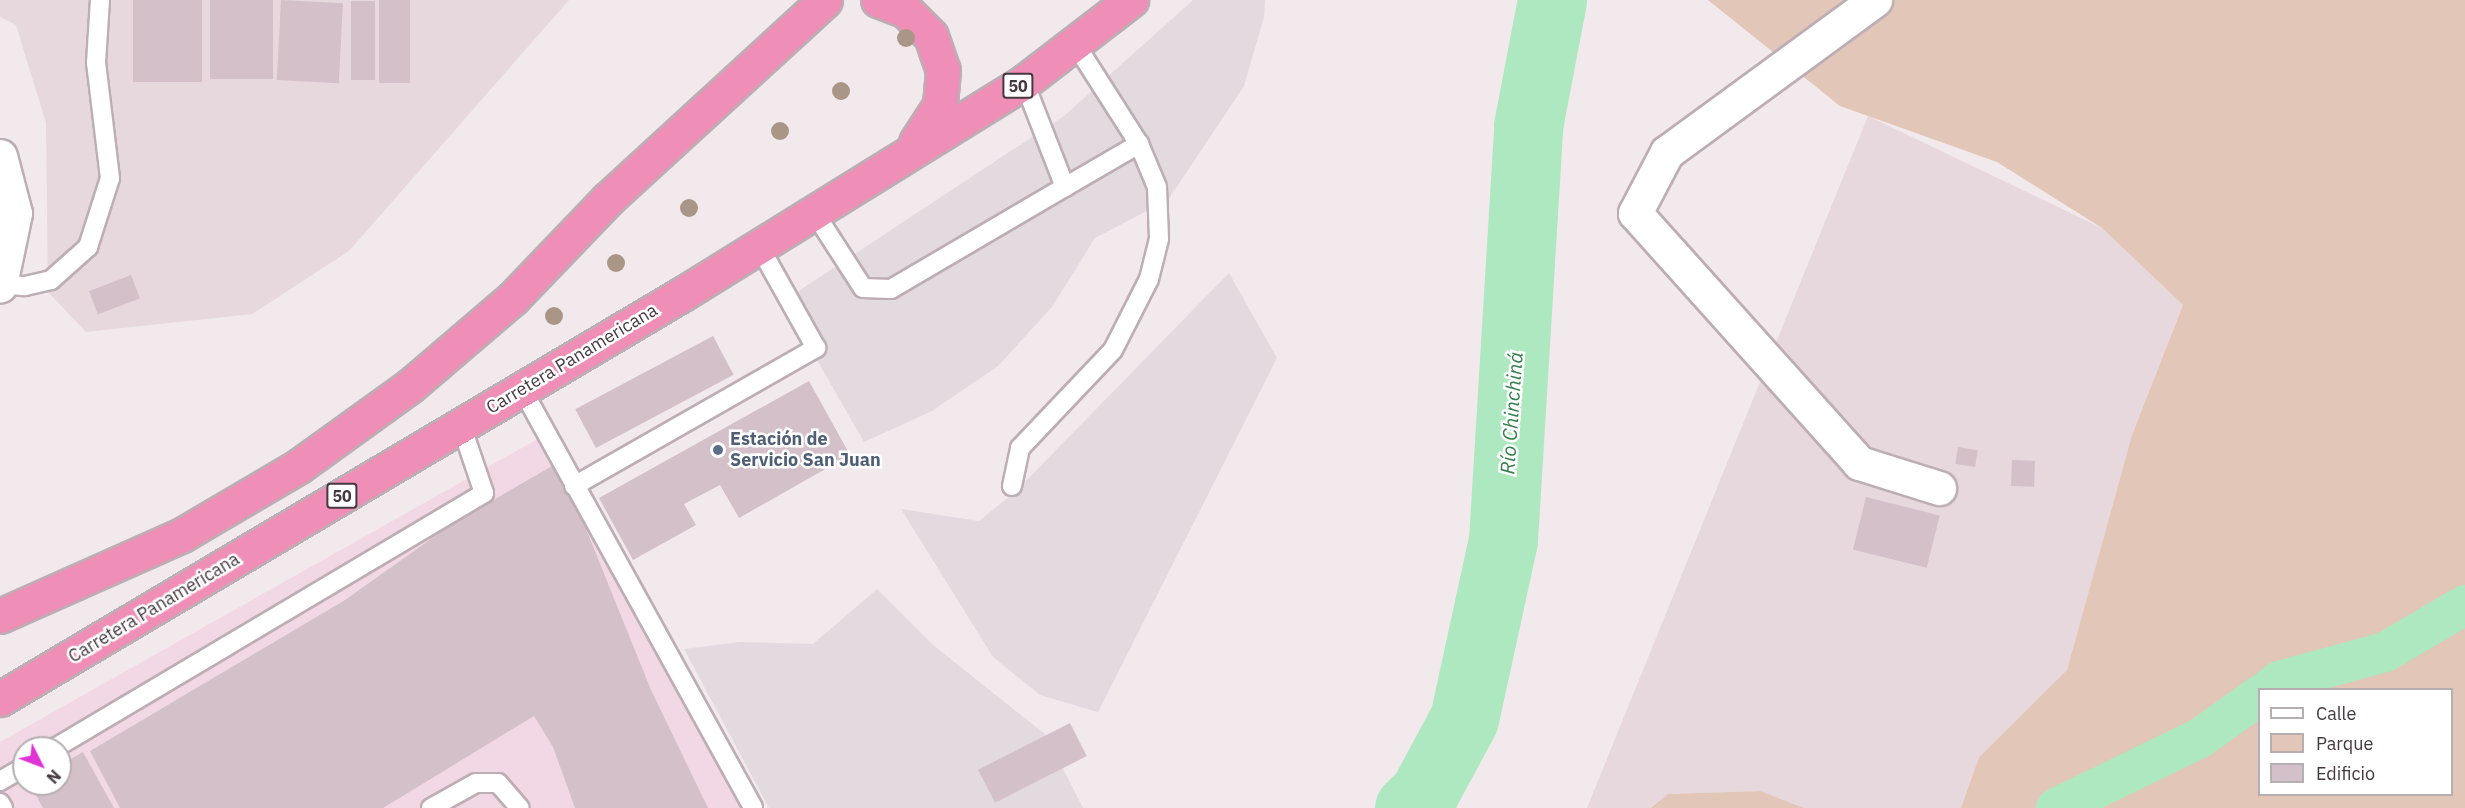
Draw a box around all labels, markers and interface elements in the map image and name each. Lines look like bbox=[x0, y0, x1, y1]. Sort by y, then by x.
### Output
road number: 50 bbox=[1002, 73, 1034, 99]
street label: Carretera Panamericana bbox=[483, 299, 661, 419]
water label: Río Chinchiná bbox=[1495, 351, 1527, 475]
place label: Estación de Servicio San Juan bbox=[730, 429, 881, 472]
marker: Estación de Servicio San Juan bbox=[711, 443, 725, 457]
road number: 50 bbox=[326, 483, 358, 509]
street label: Carretera Panamericana bbox=[65, 548, 243, 668]
legend bbox=[2258, 688, 2453, 796]
text: Calle bbox=[2316, 702, 2356, 725]
text: Parque bbox=[2316, 732, 2373, 755]
north arrow bbox=[12, 736, 72, 796]
text: Edificio bbox=[2316, 762, 2375, 785]
text: N bbox=[43, 766, 65, 788]

